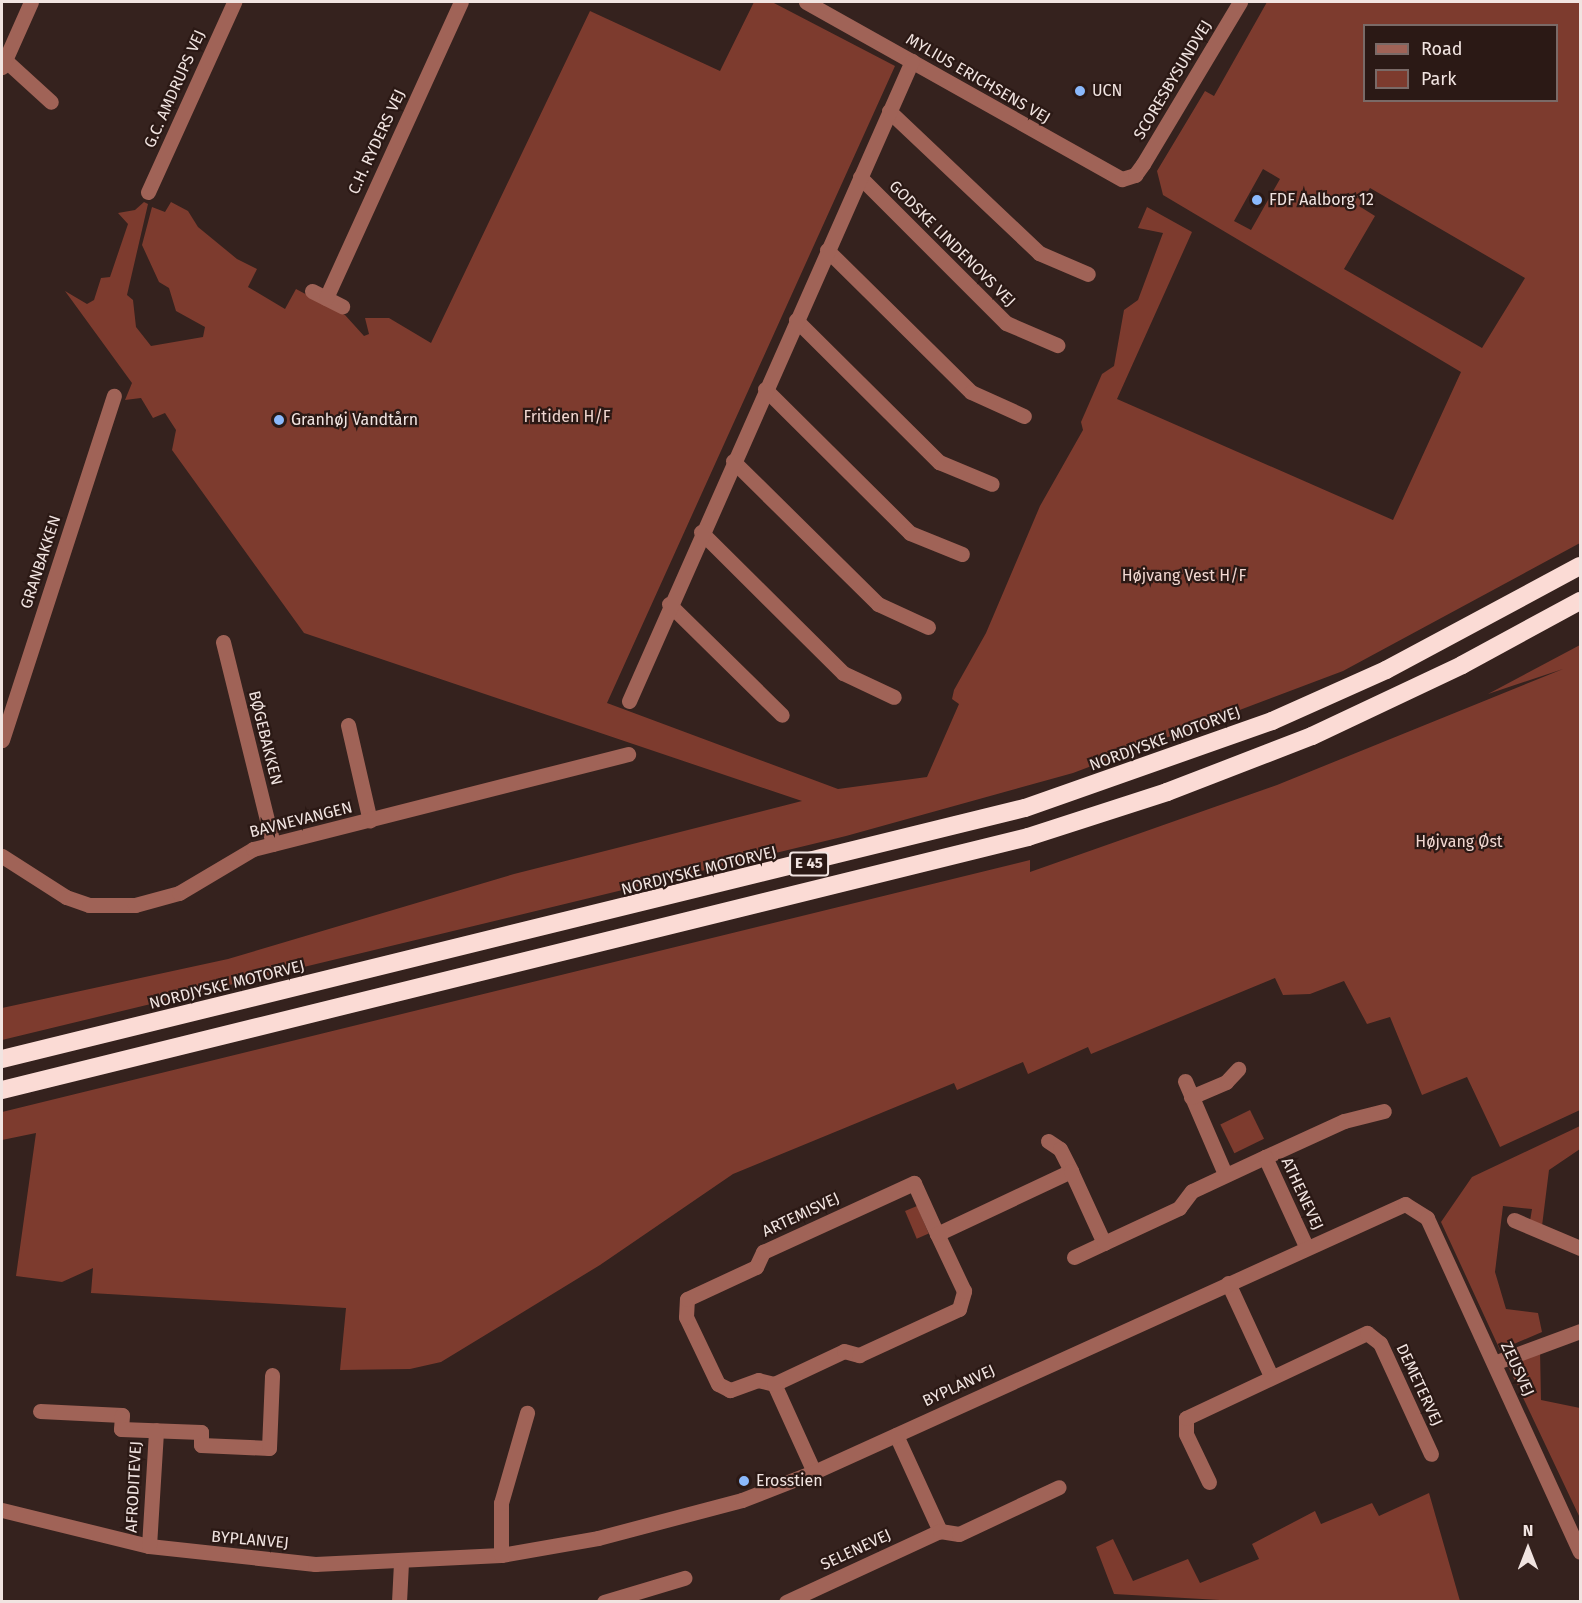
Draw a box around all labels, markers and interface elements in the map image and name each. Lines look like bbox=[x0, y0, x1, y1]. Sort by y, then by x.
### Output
street label: SCORESBYSUNDVEJ bbox=[1130, 17, 1216, 143]
legend bbox=[1363, 24, 1558, 102]
street label: G.C. AMDRUPS VEJ bbox=[140, 27, 210, 151]
street label: MYLIUS ERICHSENS VEJ bbox=[902, 30, 1054, 128]
text: Road bbox=[1421, 38, 1463, 60]
text: Park bbox=[1421, 68, 1456, 90]
place label: UCN bbox=[1092, 81, 1122, 101]
marker: UCN bbox=[1073, 84, 1087, 98]
street label: C.H. RYDERS VEJ bbox=[344, 87, 410, 197]
street label: GODSKE LINDENOVS VEJ bbox=[885, 177, 1019, 311]
place label: FDF Aalborg 12 bbox=[1269, 190, 1374, 210]
marker: FDF Aalborg 12 bbox=[1250, 193, 1264, 207]
park label: Fritiden H/F bbox=[523, 407, 611, 427]
place label: Granhøj Vandtårn bbox=[291, 410, 418, 430]
marker: Granhøj Vandtårn bbox=[272, 413, 286, 427]
street label: GRANBAKKEN bbox=[17, 513, 65, 611]
park label: Højvang Vest H/F bbox=[1122, 566, 1246, 586]
street label: BØGEBAKKEN bbox=[244, 689, 286, 787]
street label: NORDJYSKE MOTORVEJ bbox=[1087, 703, 1243, 775]
street label: BAVNEVANGEN bbox=[248, 798, 354, 842]
park label: Højvang Øst bbox=[1415, 832, 1503, 852]
street label: NORDJYSKE MOTORVEJ bbox=[619, 842, 779, 900]
road number: E 45 bbox=[788, 852, 830, 876]
street label: NORDJYSKE MOTORVEJ bbox=[147, 956, 307, 1014]
street label: ATHENEVEJ bbox=[1277, 1155, 1327, 1233]
street label: ARTEMISVEJ bbox=[759, 1189, 843, 1241]
street label: ZEUSVEJ bbox=[1496, 1339, 1538, 1399]
street label: DEMETERVEJ bbox=[1392, 1341, 1446, 1429]
street label: BYPLANVEJ bbox=[920, 1361, 998, 1411]
street label: AFRODITEVEJ bbox=[122, 1441, 146, 1533]
place label: Erosstien bbox=[756, 1471, 823, 1491]
marker: Erosstien bbox=[737, 1474, 751, 1488]
north arrow bbox=[1498, 1519, 1558, 1579]
text: N bbox=[1523, 1521, 1533, 1540]
street label: SELENEVEJ bbox=[818, 1525, 894, 1575]
street label: BYPLANVEJ bbox=[210, 1527, 290, 1553]

